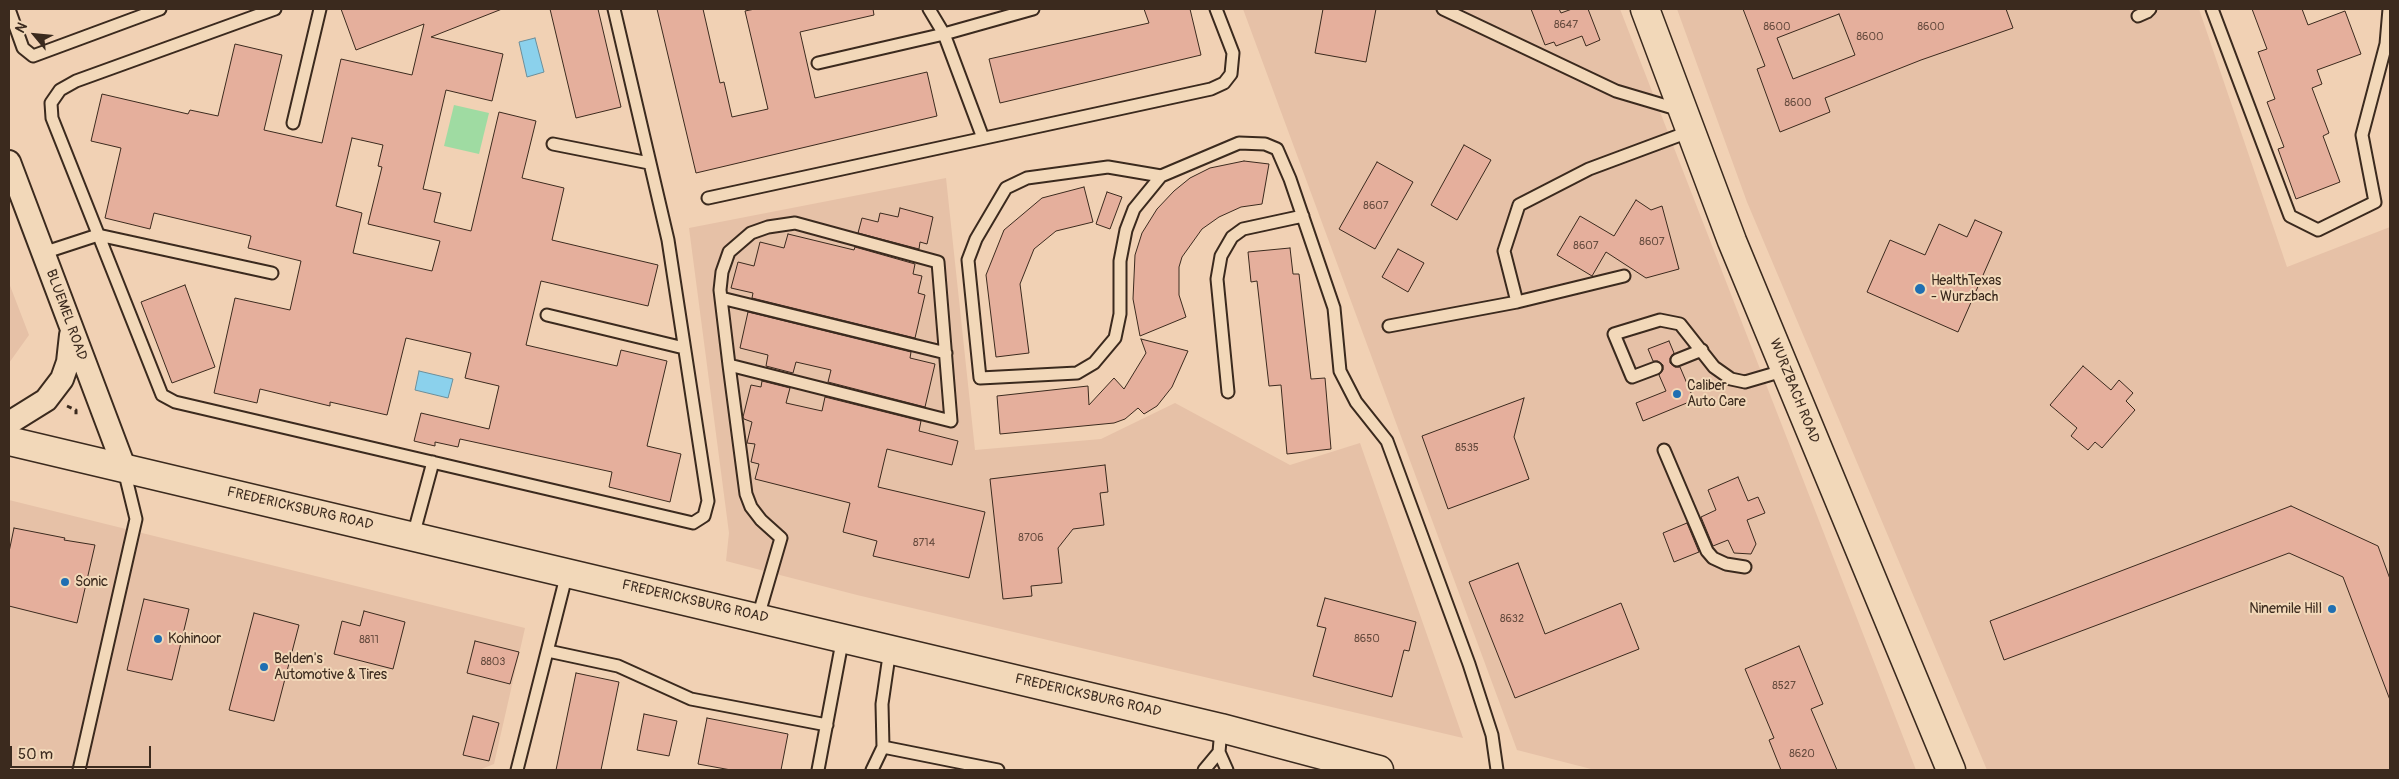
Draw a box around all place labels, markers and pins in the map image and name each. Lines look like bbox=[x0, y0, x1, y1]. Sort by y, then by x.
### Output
place label: HealthTexas - Wurzbach bbox=[1931, 273, 2001, 306]
marker: HealthTexas - Wurzbach bbox=[1913, 282, 1927, 296]
place label: Caliber Auto Care bbox=[1687, 378, 1746, 411]
marker: Caliber Auto Care bbox=[1671, 388, 1683, 400]
place label: Sonic bbox=[75, 574, 108, 590]
marker: Sonic bbox=[59, 576, 71, 588]
place label: Ninemile Hill bbox=[2249, 601, 2322, 617]
marker: Ninemile Hill bbox=[2326, 603, 2338, 615]
place label: Kohinoor bbox=[168, 631, 221, 647]
marker: Kohinoor bbox=[152, 633, 164, 645]
place label: Belden's Automotive & Tires bbox=[274, 651, 387, 684]
marker: Belden's Automotive & Tires bbox=[258, 661, 270, 673]

